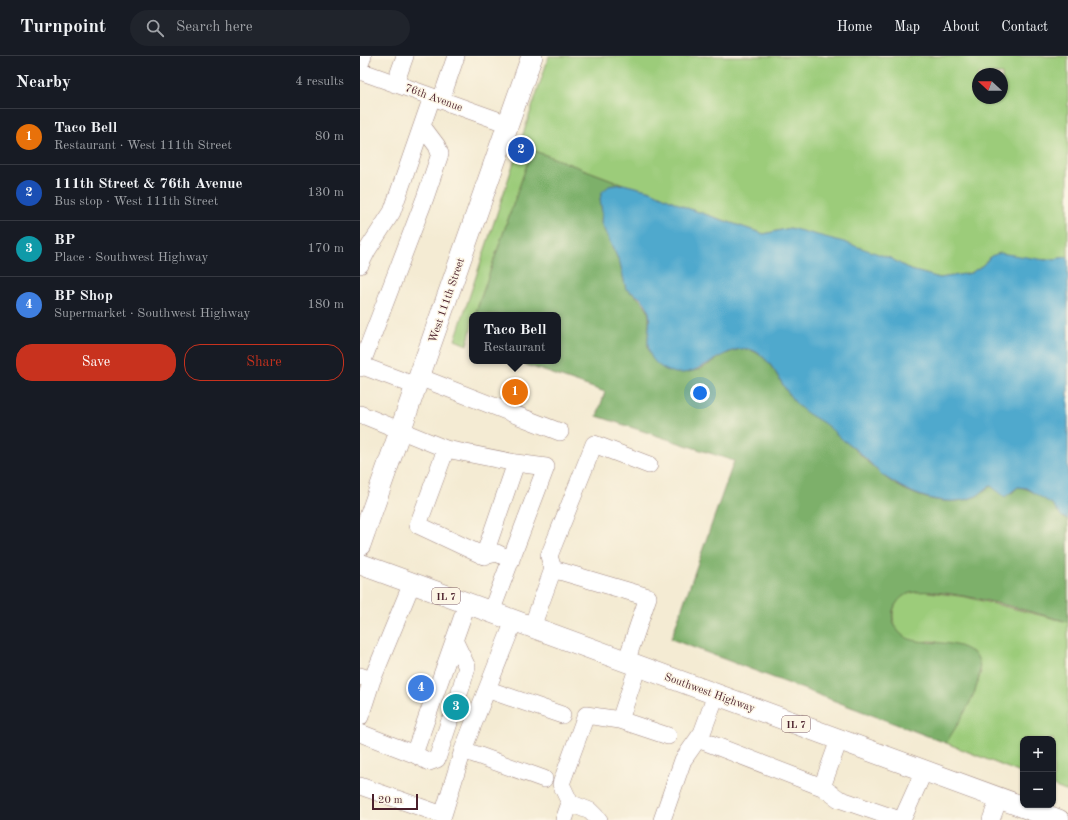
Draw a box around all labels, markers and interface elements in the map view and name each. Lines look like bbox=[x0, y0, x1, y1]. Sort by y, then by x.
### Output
search box bbox=[130, 10, 410, 46]
icon: search bbox=[144, 17, 166, 39]
text: Turnpoint bbox=[20, 18, 106, 37]
text: Search here bbox=[176, 20, 253, 35]
text: Home bbox=[837, 20, 872, 34]
text: Map bbox=[894, 20, 920, 34]
text: About bbox=[942, 20, 979, 34]
text: Contact bbox=[1001, 20, 1048, 34]
north arrow bbox=[972, 68, 1008, 104]
text: Nearby bbox=[16, 74, 71, 91]
text: 4 results bbox=[295, 75, 344, 88]
street label: 76th Avenue bbox=[403, 83, 464, 114]
text: Taco Bell bbox=[54, 121, 117, 136]
text: 1 bbox=[25, 130, 33, 143]
text: 80 m bbox=[315, 130, 344, 143]
pin: 2 bbox=[508, 135, 534, 165]
text: Restaurant · West 111th Street bbox=[54, 139, 232, 152]
text: 111th Street & 76th Avenue bbox=[54, 177, 243, 192]
text: 2 bbox=[25, 186, 33, 199]
text: 130 m bbox=[307, 186, 344, 199]
text: Bus stop · West 111th Street bbox=[54, 195, 218, 208]
text: BP bbox=[54, 233, 75, 248]
text: 3 bbox=[25, 242, 33, 255]
text: 170 m bbox=[307, 242, 344, 255]
text: Place · Southwest Highway bbox=[54, 251, 208, 264]
street label: West 111th Street bbox=[428, 257, 467, 344]
text: BP Shop bbox=[54, 289, 113, 304]
text: 4 bbox=[25, 298, 33, 311]
text: 180 m bbox=[307, 298, 344, 311]
text: Supermarket · Southwest Highway bbox=[54, 307, 250, 320]
popup bbox=[469, 312, 561, 364]
text: Taco Bell bbox=[483, 323, 547, 338]
text: Restaurant bbox=[483, 341, 546, 354]
button: Save bbox=[16, 344, 176, 381]
button: Share bbox=[184, 344, 344, 381]
pin: 1 bbox=[502, 377, 528, 407]
your location bbox=[690, 383, 710, 403]
road number: IL 7 bbox=[432, 588, 460, 604]
street label: Southwest Highway bbox=[663, 672, 756, 715]
pin: 4 bbox=[408, 673, 434, 703]
pin: 3 bbox=[443, 692, 469, 722]
road number: IL 7 bbox=[782, 716, 810, 732]
map controls bbox=[1020, 736, 1056, 808]
button: + bbox=[1020, 736, 1056, 772]
button: − bbox=[1020, 772, 1056, 808]
scale bar bbox=[372, 792, 418, 811]
text: 20 m bbox=[378, 795, 403, 806]

